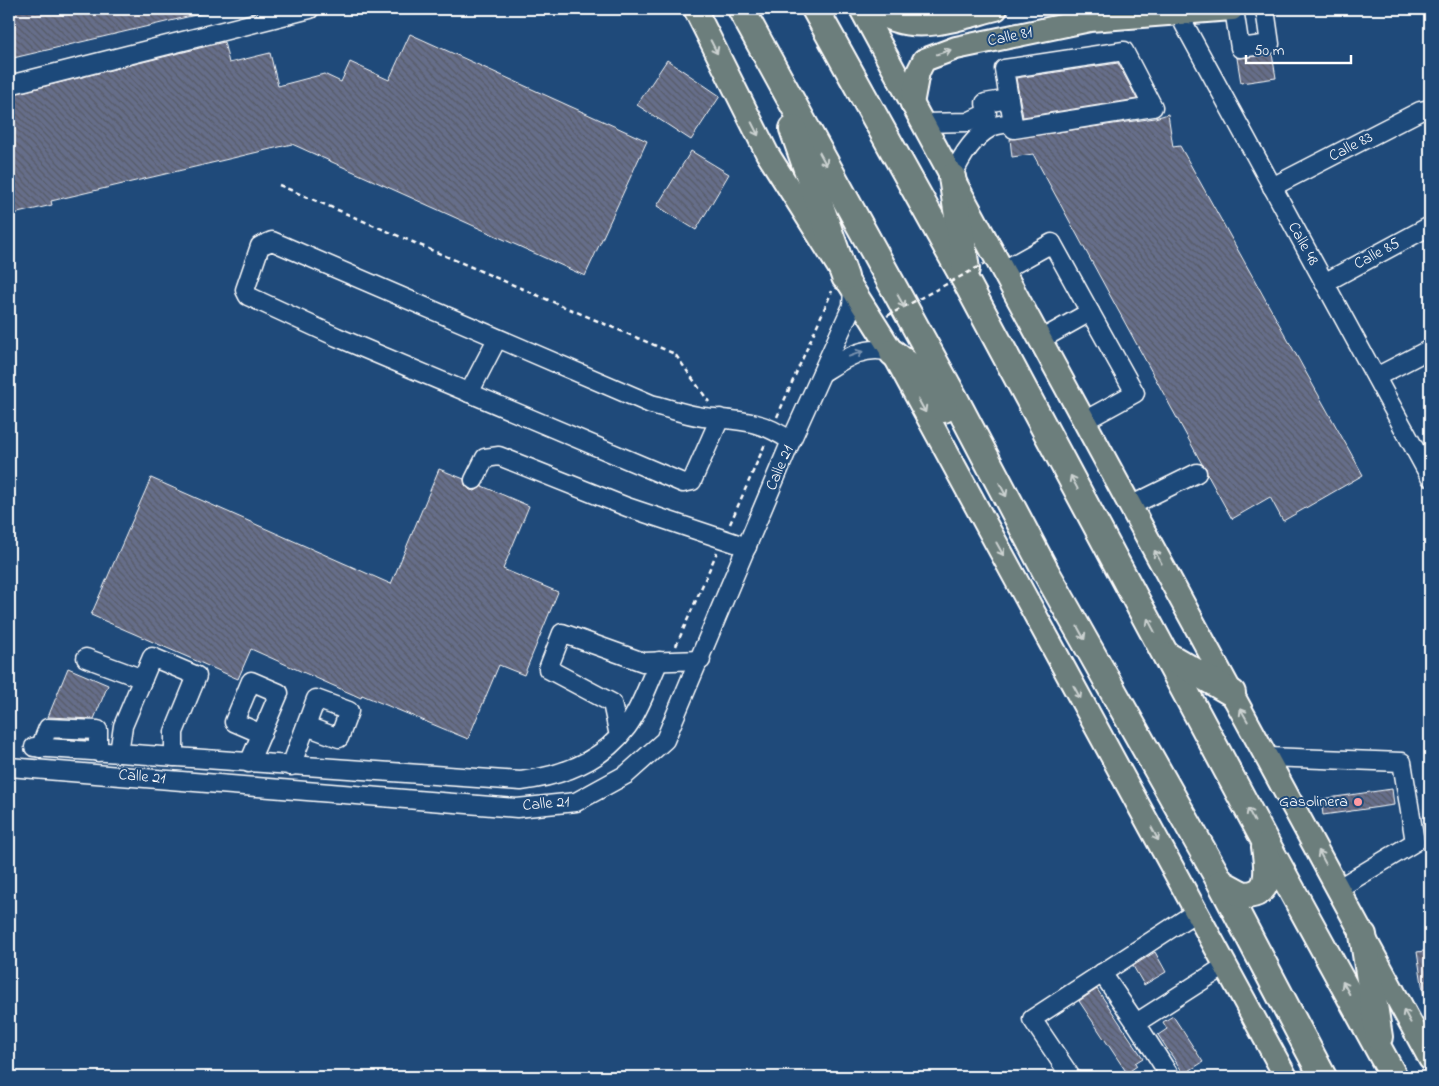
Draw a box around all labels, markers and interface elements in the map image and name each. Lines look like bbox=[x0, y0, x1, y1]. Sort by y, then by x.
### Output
street label: Calle 81 bbox=[985, 21, 1035, 53]
scale bar bbox=[1246, 32, 1352, 64]
one-way arrow bbox=[710, 39, 719, 54]
text: 50 m bbox=[1254, 40, 1285, 62]
one-way arrow bbox=[935, 47, 951, 57]
one-way arrow bbox=[750, 121, 760, 136]
street label: Calle 83 bbox=[1325, 126, 1377, 168]
one-way arrow bbox=[819, 151, 828, 166]
street label: Calle 48 bbox=[1281, 218, 1325, 270]
street label: Calle 85 bbox=[1350, 232, 1404, 276]
one-way arrow bbox=[897, 294, 907, 308]
one-way arrow bbox=[847, 349, 863, 358]
one-way arrow bbox=[918, 398, 927, 413]
street label: Calle 21 bbox=[760, 442, 800, 494]
one-way arrow bbox=[1069, 475, 1078, 490]
one-way arrow bbox=[998, 483, 1008, 498]
one-way arrow bbox=[995, 541, 1005, 556]
one-way arrow bbox=[1153, 549, 1163, 564]
one-way arrow bbox=[1146, 618, 1155, 633]
one-way arrow bbox=[1076, 626, 1086, 641]
one-way arrow bbox=[1072, 684, 1082, 699]
one-way arrow bbox=[1239, 708, 1249, 722]
street label: Calle 21 bbox=[118, 763, 166, 791]
street label: Calle 21 bbox=[522, 790, 570, 818]
place label: Gasolinera bbox=[1279, 790, 1348, 814]
marker: Gasolinera bbox=[1352, 796, 1364, 808]
one-way arrow bbox=[1246, 808, 1255, 823]
one-way arrow bbox=[1150, 827, 1160, 841]
one-way arrow bbox=[1317, 850, 1327, 865]
one-way arrow bbox=[1340, 982, 1350, 996]
one-way arrow bbox=[1402, 1009, 1411, 1024]

